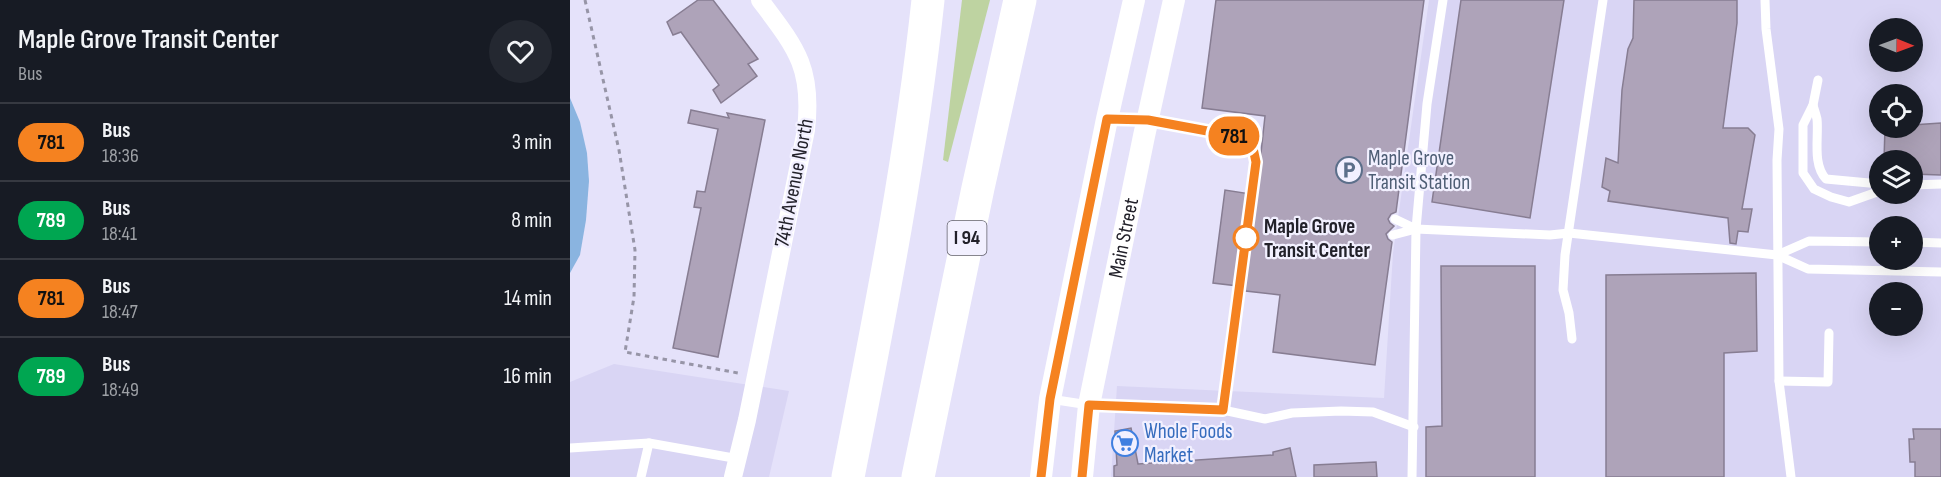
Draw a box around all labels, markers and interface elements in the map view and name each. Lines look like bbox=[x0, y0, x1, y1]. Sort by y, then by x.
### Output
north arrow bbox=[1869, 18, 1923, 72]
map controls bbox=[1869, 18, 1923, 336]
button: heart bbox=[489, 20, 552, 83]
text: Maple Grove Transit Center bbox=[18, 23, 279, 56]
text: Bus bbox=[18, 62, 42, 86]
button: locate bbox=[1869, 84, 1923, 138]
line badge: 781 bbox=[1200, 116, 1268, 156]
text: Bus bbox=[102, 117, 131, 144]
street label: 74th Avenue North bbox=[769, 117, 819, 249]
text: 781 bbox=[1220, 124, 1248, 149]
text: 3 min bbox=[512, 129, 552, 156]
text: 781 bbox=[37, 130, 65, 155]
text: 18:36 bbox=[102, 144, 139, 168]
place label: Maple Grove Transit Station bbox=[1368, 146, 1470, 195]
button: layers bbox=[1869, 150, 1923, 204]
parking icon: Maple Grove Transit Station bbox=[1334, 155, 1364, 185]
text: Bus bbox=[102, 195, 131, 222]
street label: Main Street bbox=[1103, 196, 1144, 280]
text: 8 min bbox=[511, 207, 552, 234]
text: 789 bbox=[37, 208, 65, 233]
place label: Maple Grove Transit Center bbox=[1264, 214, 1370, 263]
button: + bbox=[1869, 216, 1923, 270]
road number: I 94 bbox=[948, 221, 986, 255]
text: 18:41 bbox=[102, 222, 137, 246]
marker: Maple Grove Transit Center bbox=[1233, 225, 1259, 251]
text: Bus bbox=[102, 273, 131, 300]
button: − bbox=[1869, 282, 1923, 336]
text: 14 min bbox=[504, 285, 552, 312]
text: 781 bbox=[37, 286, 65, 311]
text: 18:47 bbox=[102, 300, 138, 324]
text: Bus bbox=[102, 351, 131, 378]
text: 16 min bbox=[504, 363, 552, 390]
text: 789 bbox=[37, 364, 65, 389]
text: 18:49 bbox=[102, 378, 139, 402]
place label: Whole Foods Market bbox=[1144, 419, 1232, 468]
supermarket icon: Whole Foods Market bbox=[1110, 428, 1140, 458]

